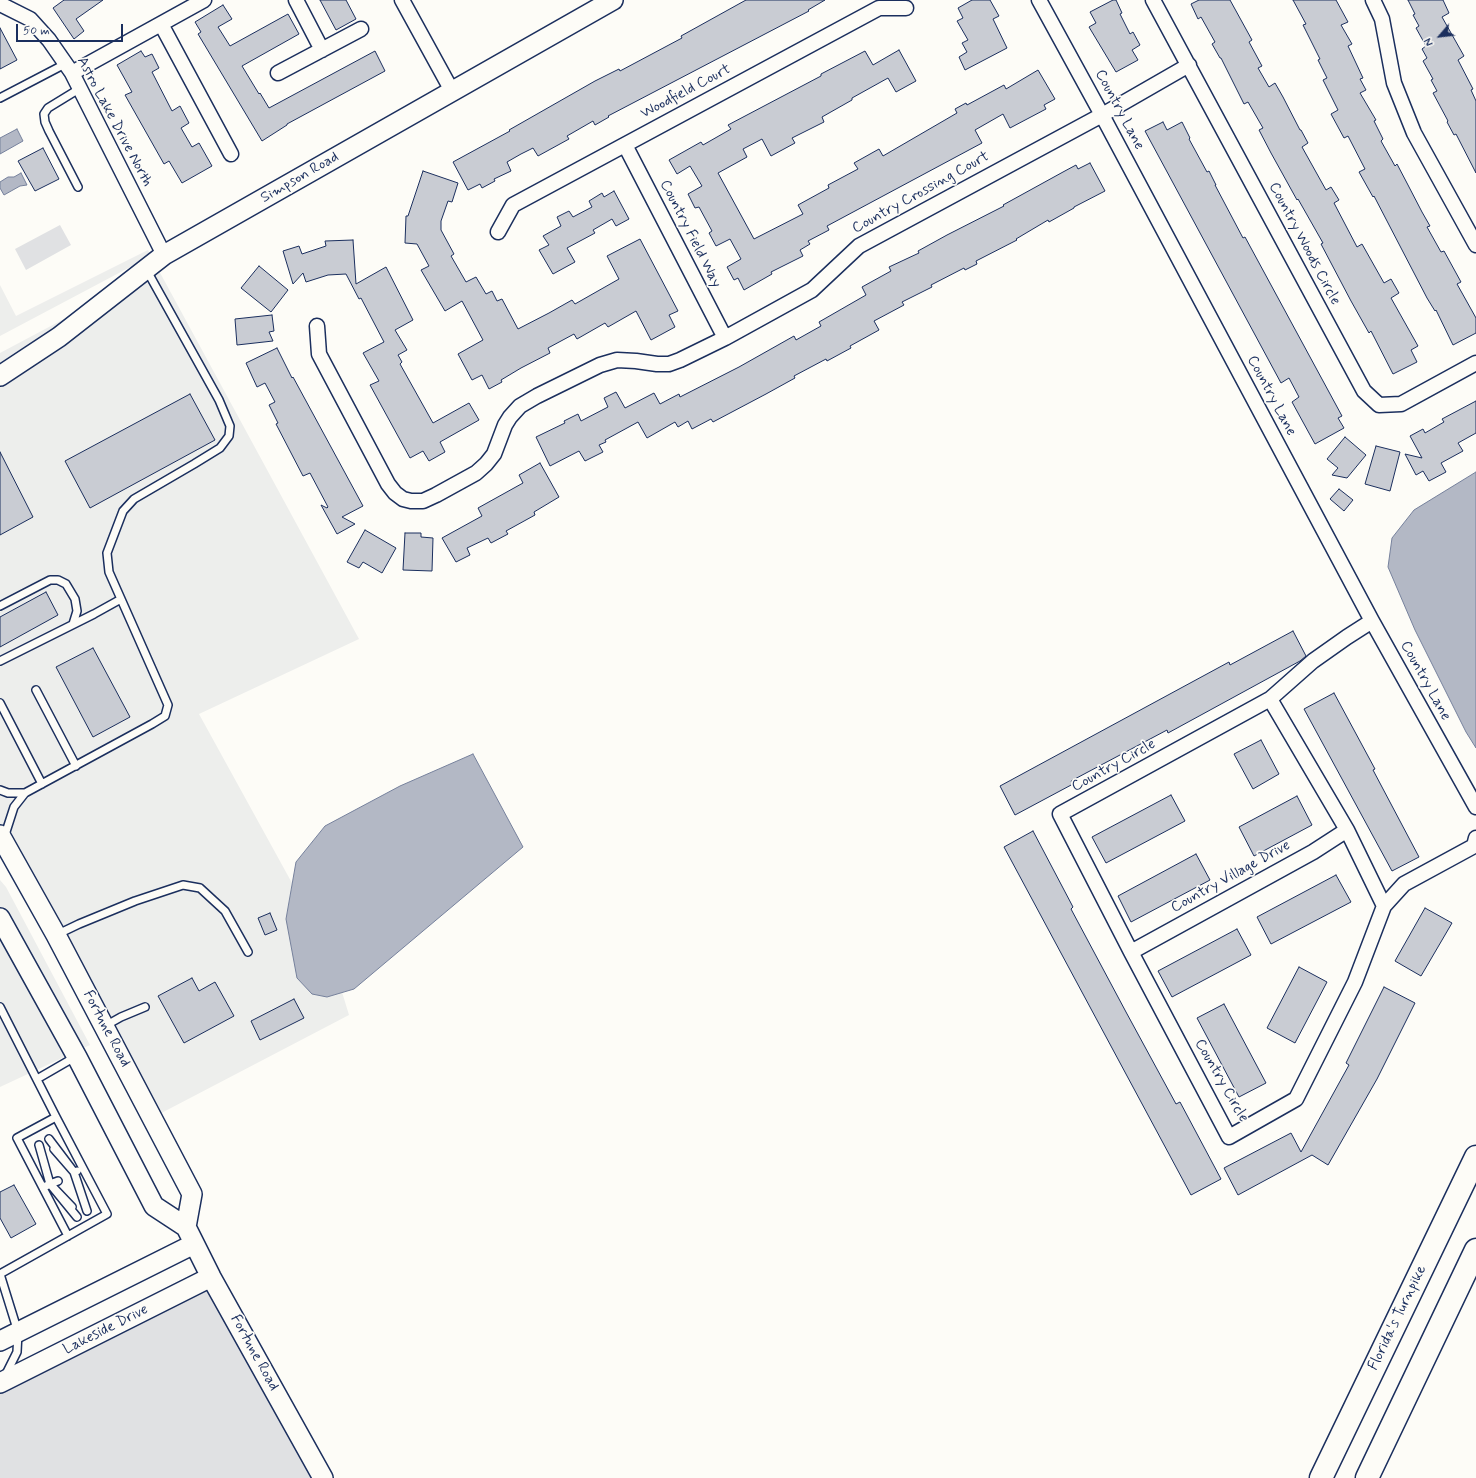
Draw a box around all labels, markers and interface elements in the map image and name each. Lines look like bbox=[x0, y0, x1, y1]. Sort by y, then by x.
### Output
scale bar bbox=[18, 16, 125, 42]
north arrow bbox=[1420, 16, 1460, 56]
text: 50 m bbox=[23, 23, 50, 39]
text: N bbox=[1422, 35, 1437, 48]
street label: Astro Lake Drive North bbox=[72, 54, 156, 190]
street label: Woodfield Court bbox=[638, 61, 734, 123]
street label: Country Lane bbox=[1090, 67, 1148, 153]
street label: Simpson Road bbox=[258, 148, 342, 208]
street label: Country Crossing Court bbox=[849, 148, 993, 238]
street label: Country Field Way bbox=[655, 177, 725, 291]
street label: Country Woods Circle bbox=[1264, 180, 1344, 308]
street label: Country Lane bbox=[1242, 353, 1300, 439]
street label: Country Lane bbox=[1396, 638, 1454, 724]
street label: Country Circle bbox=[1069, 736, 1159, 796]
street label: Country Village Drive bbox=[1168, 837, 1294, 917]
street label: Fortune Road bbox=[78, 988, 134, 1070]
street label: Country Circle bbox=[1190, 1036, 1252, 1126]
street label: Florida's Turnpike bbox=[1365, 1263, 1431, 1373]
street label: Lakeside Drive bbox=[61, 1301, 151, 1359]
street label: Fortune Road bbox=[226, 1312, 282, 1394]

